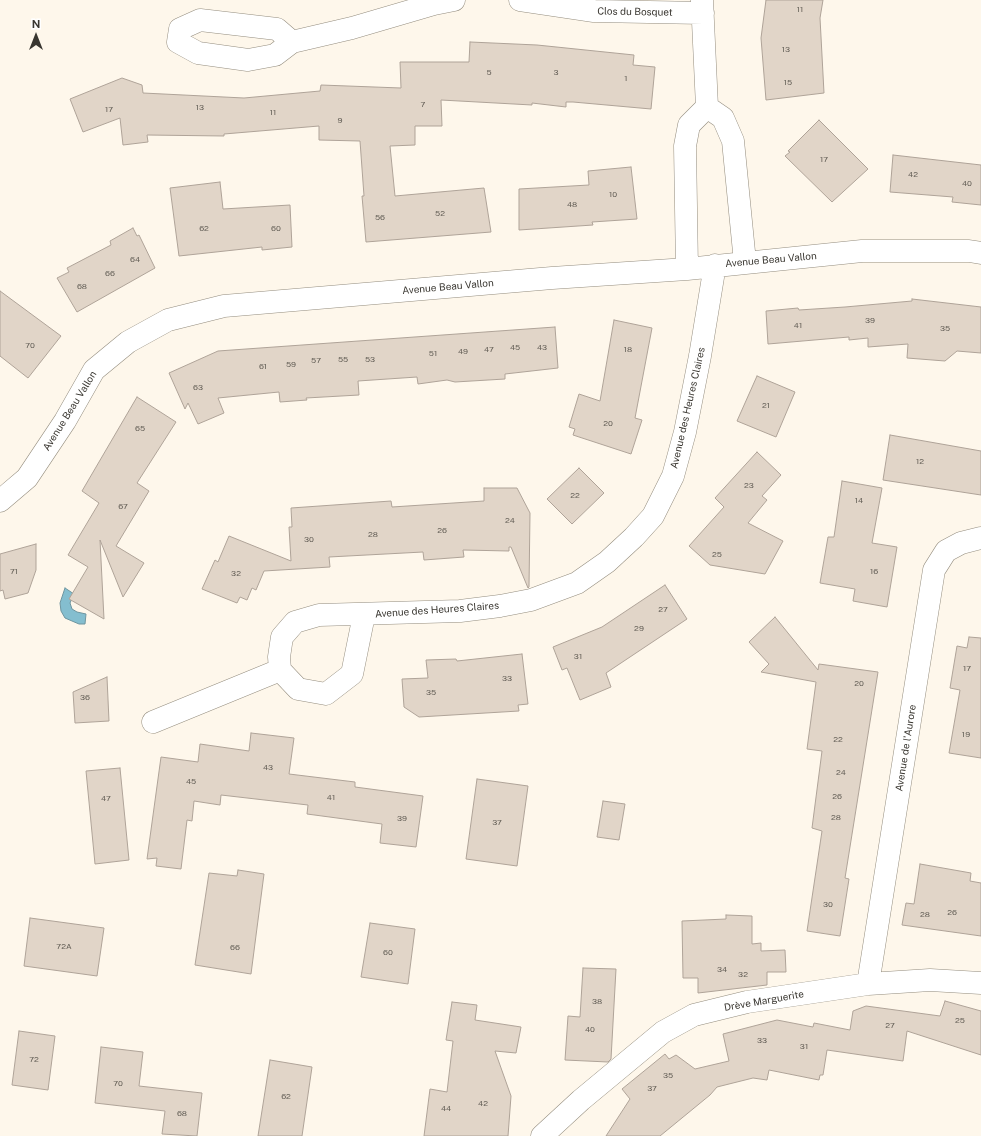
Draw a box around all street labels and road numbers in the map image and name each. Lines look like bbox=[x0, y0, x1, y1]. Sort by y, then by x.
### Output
street label: Clos du Bosquet bbox=[597, 5, 673, 19]
street label: Avenue Beau Vallon bbox=[725, 250, 817, 270]
street label: Avenue Beau Vallon bbox=[402, 277, 494, 297]
street label: Avenue des Heures Claires bbox=[668, 346, 708, 470]
street label: Avenue Beau Vallon bbox=[41, 369, 99, 453]
street label: Avenue des Heures Claires bbox=[375, 600, 499, 620]
street label: Avenue de l'Aurore bbox=[893, 704, 919, 792]
street label: Drève Marguerite bbox=[723, 988, 805, 1014]

